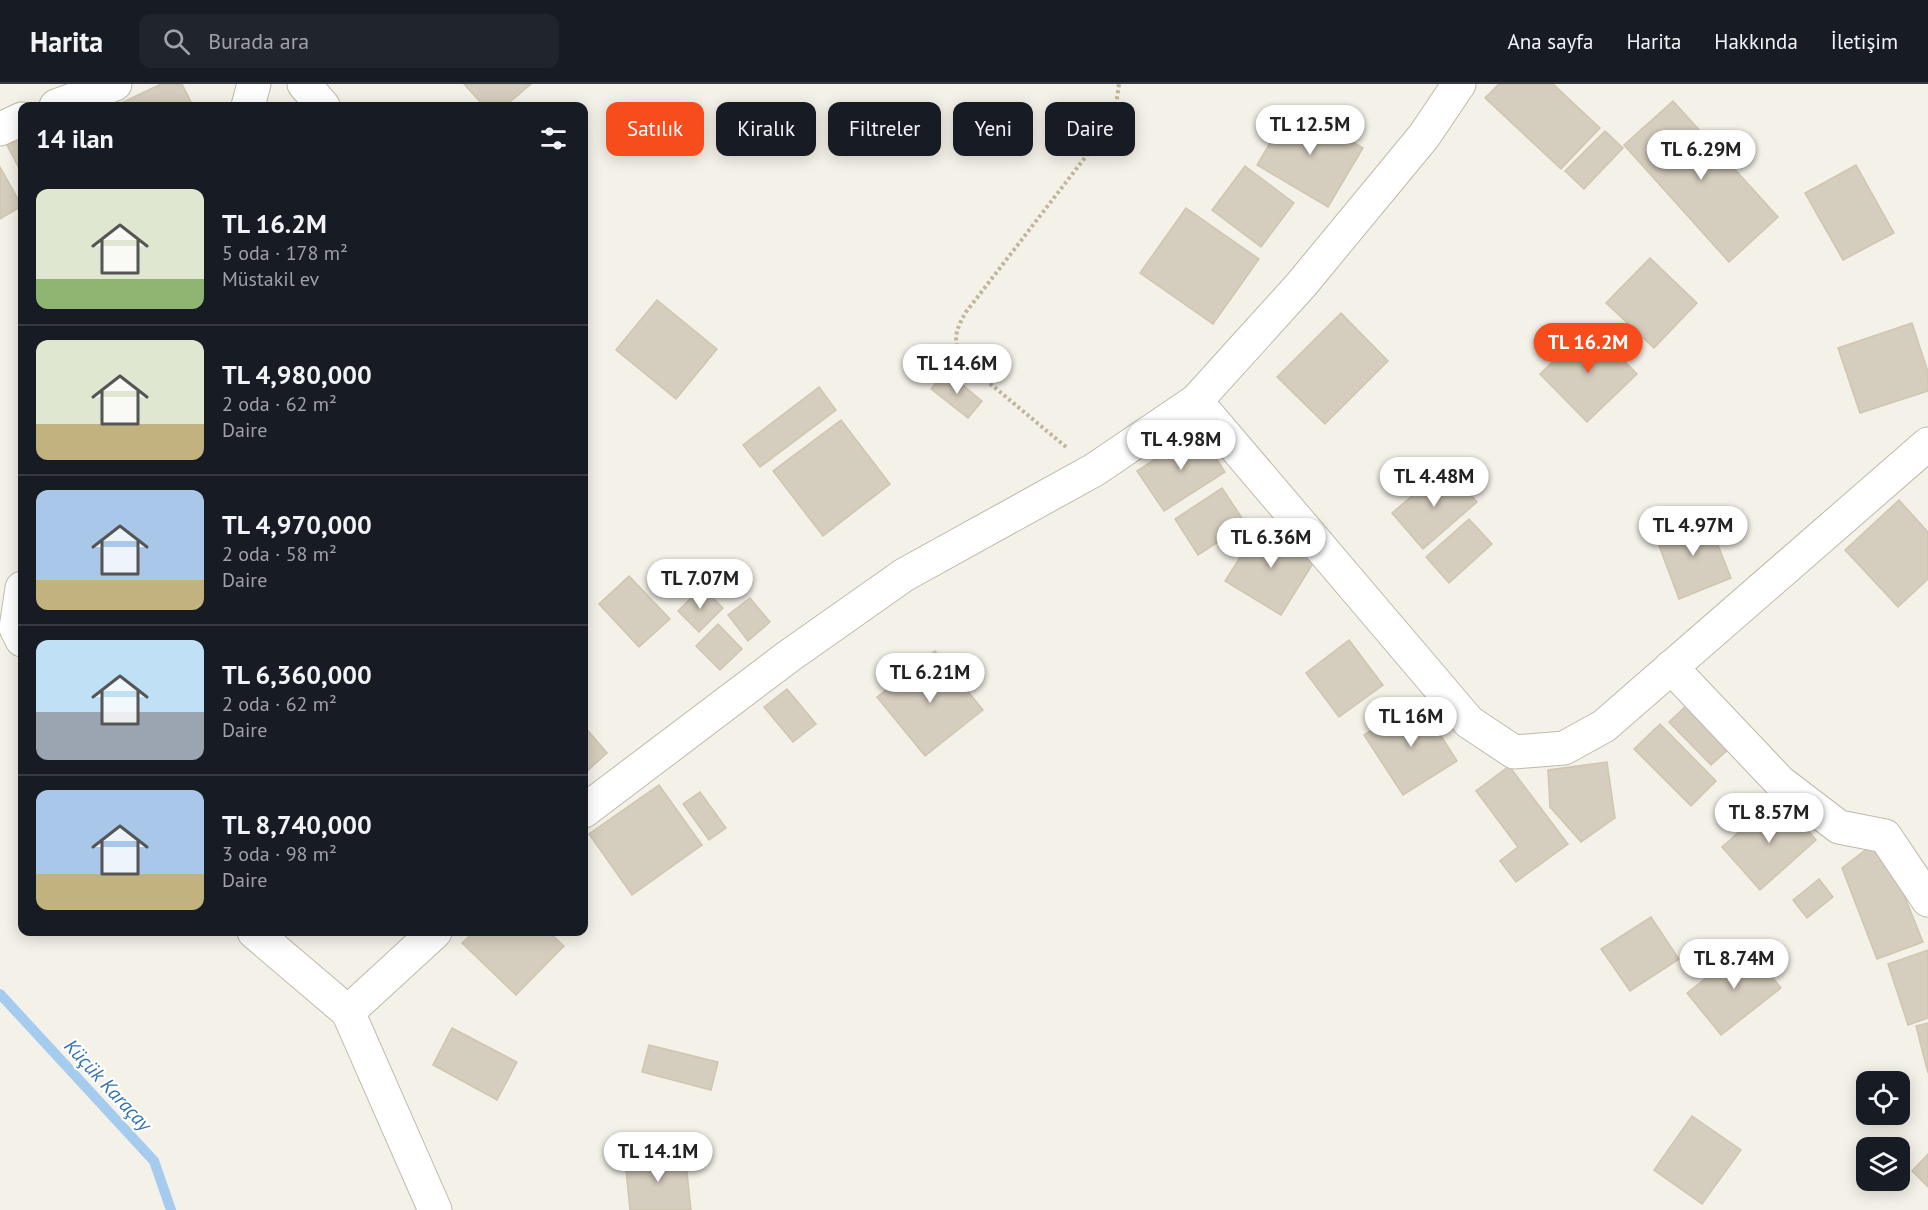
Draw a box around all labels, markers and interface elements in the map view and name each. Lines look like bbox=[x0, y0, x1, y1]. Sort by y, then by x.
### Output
search box bbox=[139, 14, 559, 68]
text: Harita bbox=[30, 23, 103, 60]
icon: search bbox=[160, 25, 193, 58]
text: Burada ara bbox=[208, 27, 309, 55]
text: Ana sayfa bbox=[1508, 28, 1593, 55]
text: Harita bbox=[1626, 28, 1681, 55]
text: Hakkında bbox=[1714, 28, 1798, 55]
text: İletişim bbox=[1831, 28, 1898, 55]
chip: Satılık bbox=[606, 102, 704, 156]
chip: Kiralık bbox=[716, 102, 816, 156]
chip: Filtreler bbox=[828, 102, 941, 156]
chip: Yeni bbox=[953, 102, 1033, 156]
chip: Daire bbox=[1045, 102, 1135, 156]
pin: TL 12.5M bbox=[1248, 105, 1372, 156]
text: TL 12.5M bbox=[1270, 111, 1350, 137]
text: 14 ilan bbox=[36, 122, 114, 155]
icon: filters bbox=[537, 122, 570, 155]
pin: TL 6.29M bbox=[1639, 130, 1763, 181]
text: TL 6.29M bbox=[1661, 136, 1741, 162]
text: TL 16.2M bbox=[222, 207, 327, 240]
icon: home bbox=[84, 213, 156, 285]
text: 5 oda · 178 m² bbox=[222, 240, 348, 266]
text: Müstakil ev bbox=[222, 266, 319, 292]
pin: TL 16.2M bbox=[1526, 323, 1650, 374]
text: TL 16.2M bbox=[1548, 329, 1628, 355]
pin: TL 14.6M bbox=[895, 344, 1019, 395]
text: TL 14.6M bbox=[917, 350, 997, 376]
text: TL 4,980,000 bbox=[222, 358, 372, 391]
icon: home bbox=[84, 364, 156, 436]
text: 2 oda · 62 m² bbox=[222, 391, 337, 417]
text: Daire bbox=[222, 417, 267, 443]
pin: TL 4.98M bbox=[1119, 420, 1243, 471]
text: TL 4.98M bbox=[1141, 426, 1221, 452]
pin: TL 4.48M bbox=[1372, 457, 1496, 508]
text: TL 4.48M bbox=[1394, 463, 1474, 489]
pin: TL 4.97M bbox=[1631, 506, 1755, 557]
text: TL 4,970,000 bbox=[222, 508, 372, 541]
text: TL 4.97M bbox=[1653, 512, 1733, 538]
icon: home bbox=[84, 514, 156, 586]
pin: TL 6.36M bbox=[1209, 518, 1333, 569]
text: TL 6.36M bbox=[1231, 524, 1311, 550]
text: 2 oda · 58 m² bbox=[222, 541, 337, 567]
pin: TL 7.07M bbox=[638, 559, 762, 610]
text: TL 7.07M bbox=[661, 565, 739, 591]
text: Daire bbox=[222, 567, 267, 593]
pin: TL 6.21M bbox=[868, 653, 992, 704]
text: TL 6,360,000 bbox=[222, 658, 372, 691]
text: TL 6.21M bbox=[890, 659, 970, 685]
icon: home bbox=[84, 664, 156, 736]
text: 2 oda · 62 m² bbox=[222, 691, 337, 717]
pin: TL 16M bbox=[1362, 697, 1460, 748]
text: TL 16M bbox=[1379, 703, 1443, 729]
text: Daire bbox=[222, 717, 267, 743]
pin: TL 8.57M bbox=[1707, 793, 1831, 844]
text: TL 8.57M bbox=[1729, 799, 1809, 825]
text: TL 8,740,000 bbox=[222, 808, 372, 841]
icon: home bbox=[84, 814, 156, 886]
text: 3 oda · 98 m² bbox=[222, 841, 337, 867]
text: Daire bbox=[222, 867, 267, 893]
pin: TL 8.74M bbox=[1672, 939, 1796, 990]
text: TL 8.74M bbox=[1694, 945, 1774, 971]
water label: Küçük Karaçay bbox=[59, 1033, 158, 1138]
map controls bbox=[1856, 1071, 1910, 1191]
button: locate bbox=[1856, 1071, 1910, 1125]
pin: TL 14.1M bbox=[596, 1132, 720, 1183]
button: layers bbox=[1856, 1137, 1910, 1191]
text: TL 14.1M bbox=[618, 1138, 698, 1164]

